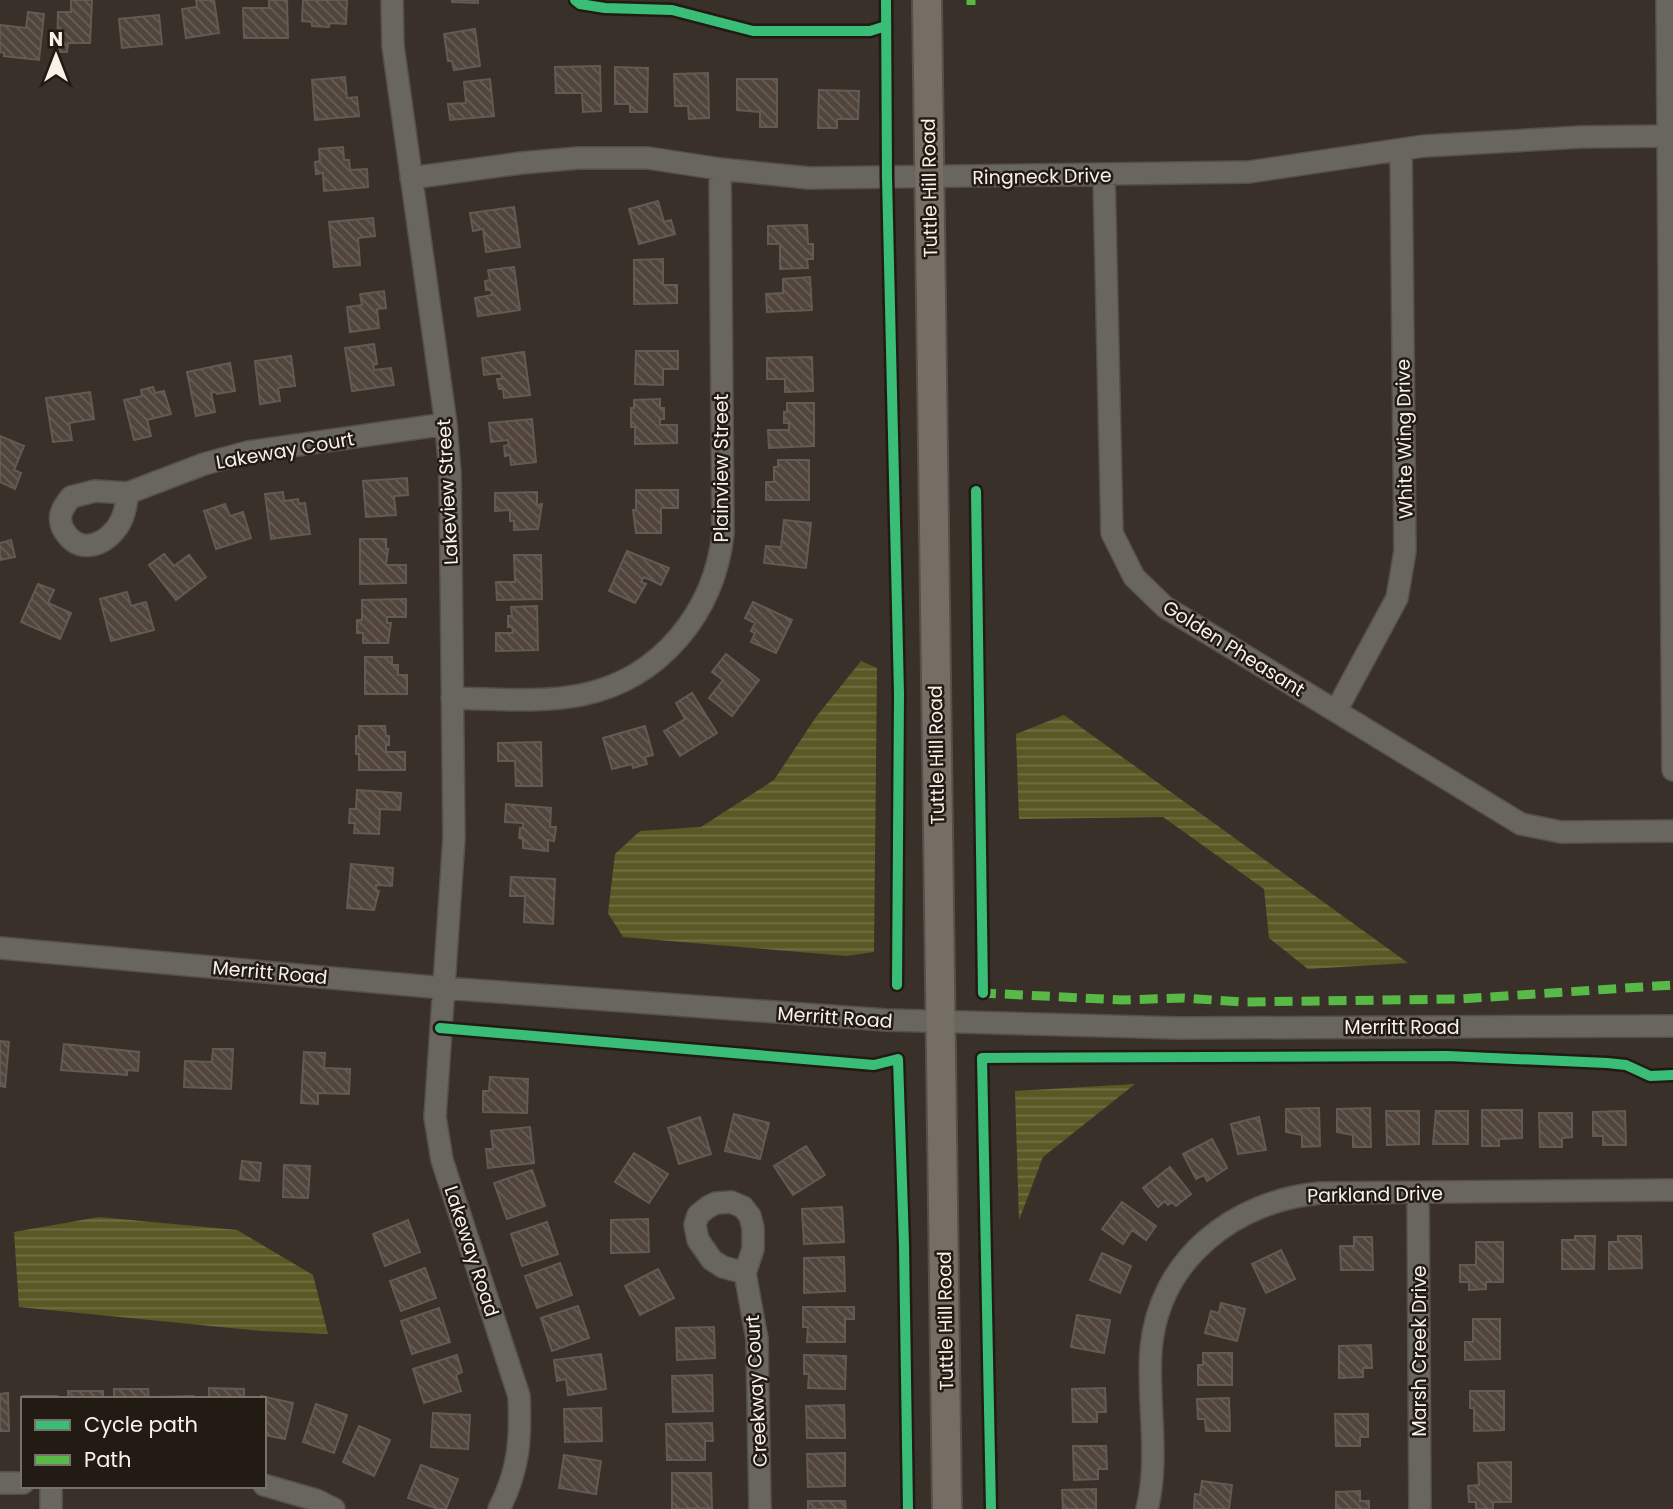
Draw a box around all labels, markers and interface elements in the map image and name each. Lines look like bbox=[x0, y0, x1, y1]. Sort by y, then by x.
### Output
north arrow bbox=[21, 21, 91, 91]
text: N bbox=[49, 26, 63, 53]
street label: Tuttle Hill Road bbox=[915, 118, 944, 258]
street label: Ringneck Drive bbox=[972, 162, 1112, 191]
street label: White Wing Drive bbox=[1390, 359, 1419, 519]
street label: Plainview Street bbox=[708, 394, 735, 542]
street label: Lakeview Street bbox=[430, 418, 465, 566]
street label: Lakeway Court bbox=[214, 425, 356, 476]
street label: Golden Pheasant bbox=[1157, 594, 1310, 703]
street label: Tuttle Hill Road bbox=[922, 685, 951, 825]
street label: Merritt Road bbox=[211, 954, 329, 991]
street label: Merritt Road bbox=[777, 1000, 893, 1035]
street label: Merritt Road bbox=[1344, 1014, 1460, 1041]
street label: Parkland Drive bbox=[1307, 1180, 1443, 1209]
street label: Lakeway Road bbox=[438, 1182, 505, 1320]
street label: Tuttle Hill Road bbox=[931, 1251, 960, 1391]
street label: Marsh Creek Drive bbox=[1406, 1265, 1433, 1437]
street label: Creekway Court bbox=[739, 1314, 774, 1468]
legend bbox=[21, 1397, 266, 1488]
text: Cycle path bbox=[84, 1410, 198, 1439]
text: Path bbox=[84, 1445, 131, 1474]

